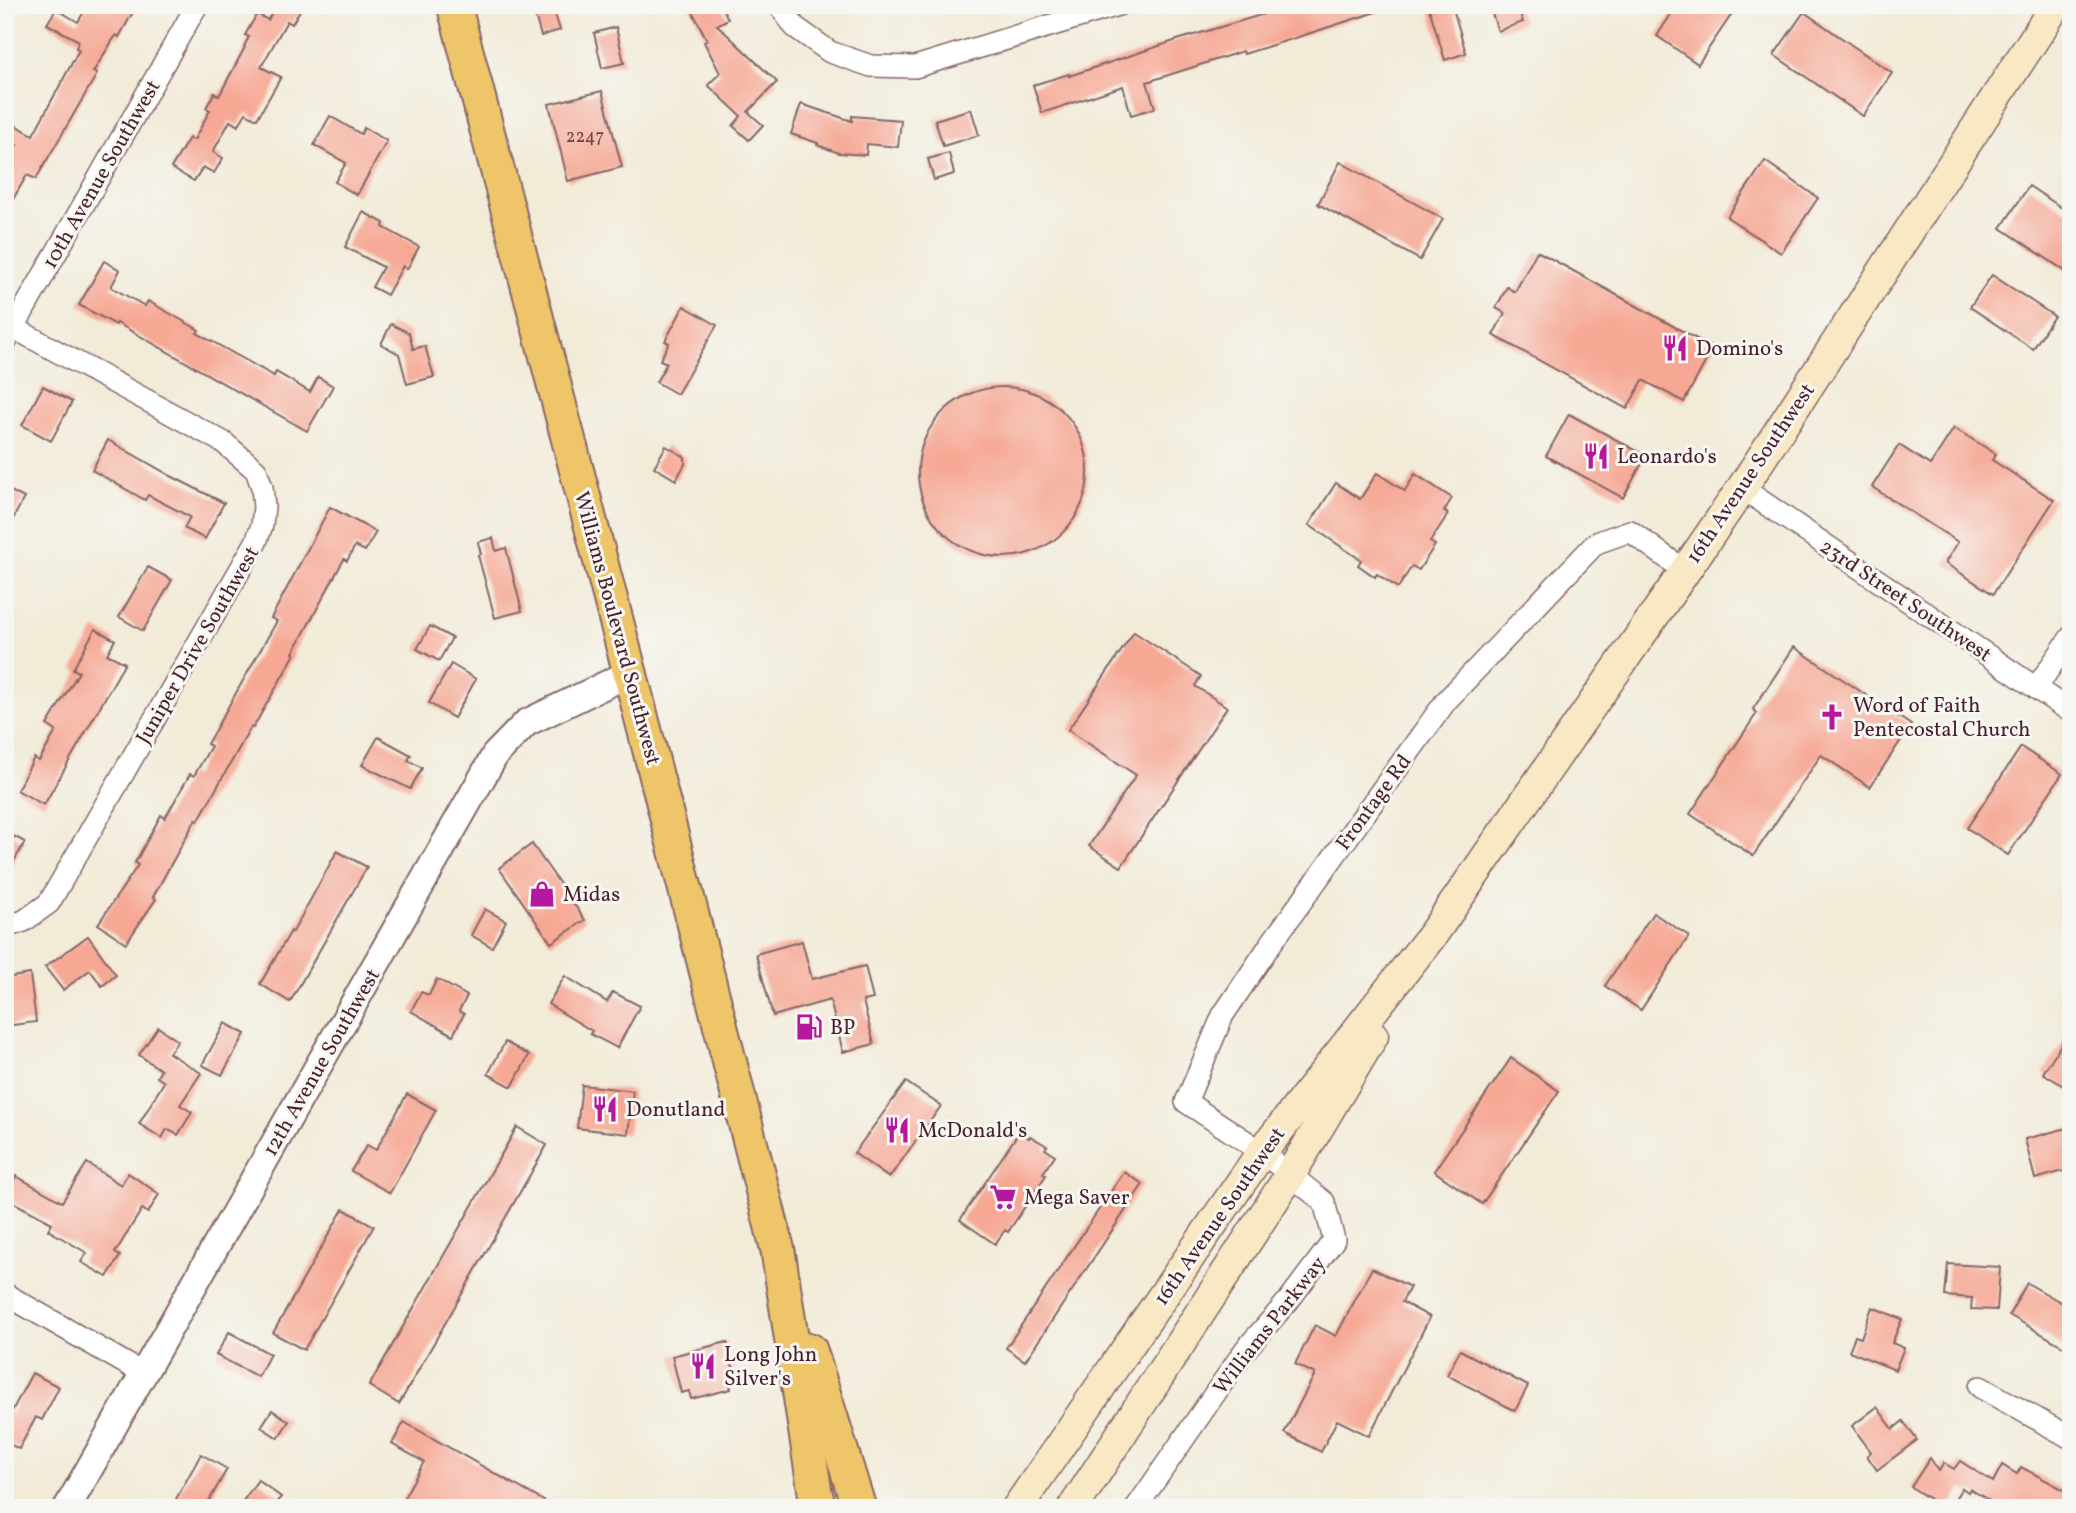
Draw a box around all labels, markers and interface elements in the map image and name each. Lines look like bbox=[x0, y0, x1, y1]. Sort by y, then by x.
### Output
street label: 10th Avenue Southwest bbox=[36, 75, 168, 275]
house number: 2247 bbox=[566, 125, 604, 150]
restaurant icon: Domino's bbox=[1660, 333, 1690, 363]
place label: Domino's bbox=[1696, 335, 1783, 364]
street label: 16th Avenue Southwest bbox=[1680, 378, 1822, 570]
restaurant icon: Leonardo's bbox=[1581, 441, 1611, 471]
place label: Leonardo's bbox=[1617, 443, 1717, 472]
street label: Williams Boulevard Southwest bbox=[566, 488, 667, 769]
street label: 23rd Street Southwest bbox=[1814, 533, 1997, 670]
street label: Juniper Drive Southwest bbox=[130, 541, 267, 750]
place label: Word of Faith Pentecostal Church bbox=[1853, 692, 2031, 745]
church icon: Word of Faith Pentecostal Church bbox=[1817, 702, 1847, 732]
street label: Frontage Rd bbox=[1330, 749, 1419, 857]
shop icon: Midas bbox=[527, 879, 557, 909]
place label: Midas bbox=[563, 881, 620, 910]
street label: 12th Avenue Southwest bbox=[257, 964, 388, 1162]
fuel station icon: BP bbox=[794, 1012, 824, 1042]
place label: BP bbox=[830, 1014, 855, 1043]
restaurant icon: Donutland bbox=[590, 1094, 620, 1124]
place label: Donutland bbox=[626, 1096, 725, 1125]
restaurant icon: McDonald's bbox=[882, 1115, 912, 1145]
place label: McDonald's bbox=[918, 1117, 1027, 1146]
street label: 16th Avenue Southwest bbox=[1148, 1122, 1293, 1312]
supermarket icon: Mega Saver bbox=[988, 1182, 1018, 1212]
place label: Mega Saver bbox=[1024, 1184, 1130, 1213]
street label: Williams Parkway bbox=[1207, 1250, 1334, 1401]
place label: Long John Silver's bbox=[724, 1341, 817, 1394]
restaurant icon: Long John Silver's bbox=[688, 1351, 718, 1381]

